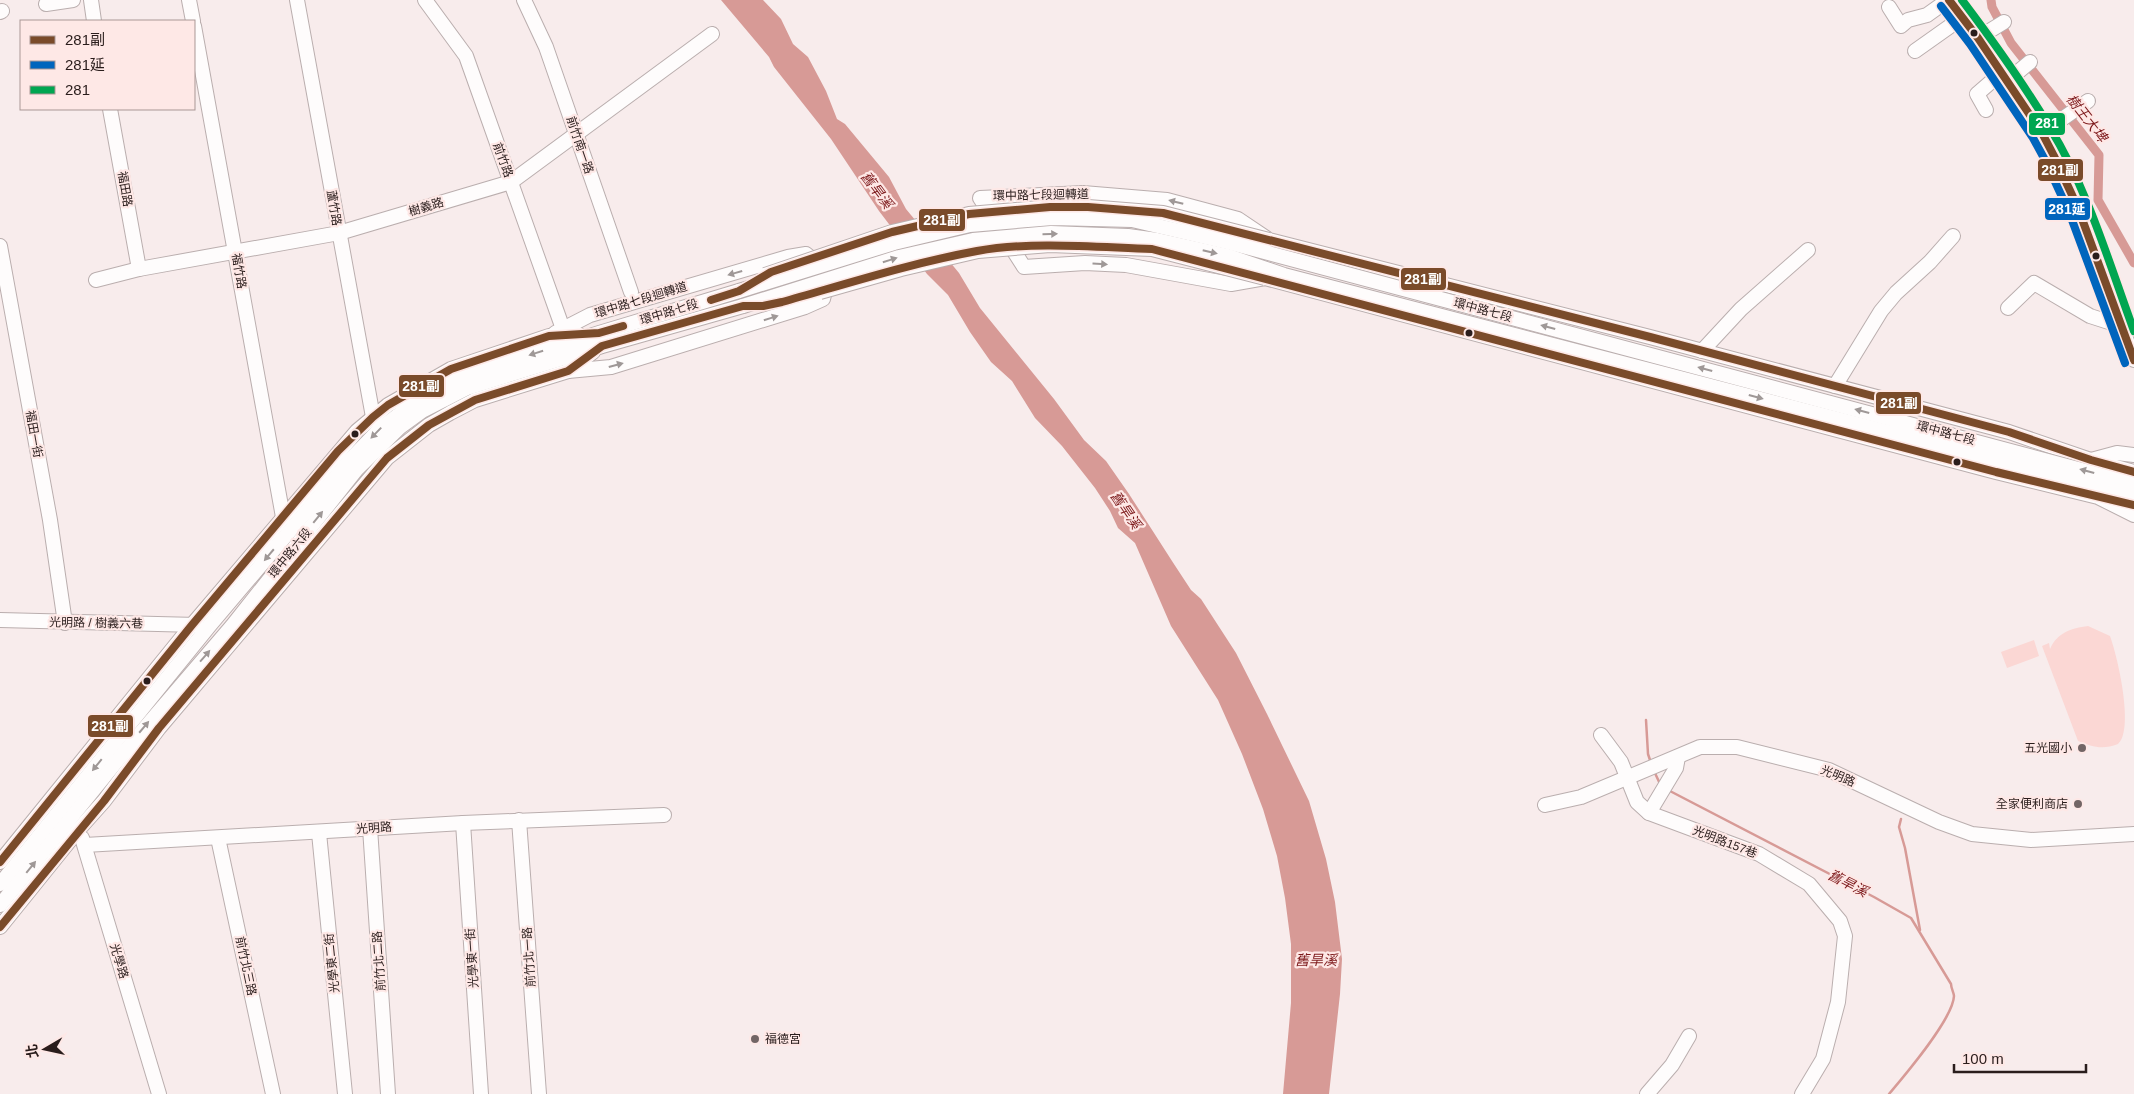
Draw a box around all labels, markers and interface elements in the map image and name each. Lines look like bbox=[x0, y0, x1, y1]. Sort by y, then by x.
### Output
legend bbox=[20, 20, 195, 110]
unlabelled marker bbox=[1969, 28, 1979, 38]
text: 281副 bbox=[65, 31, 105, 48]
text: 281延 bbox=[65, 56, 105, 73]
text: 281 bbox=[65, 81, 90, 98]
water label: 樹王大埤 bbox=[2063, 91, 2112, 147]
line badge: 281 bbox=[2028, 112, 2066, 136]
street label: 前竹南一路 bbox=[564, 114, 596, 176]
text: 281 bbox=[2035, 115, 2059, 131]
street label: 前竹路 bbox=[490, 141, 516, 179]
line badge: 281副 bbox=[2037, 158, 2084, 182]
text: 281副 bbox=[2041, 162, 2079, 178]
water label: 舊旱溪 bbox=[858, 168, 897, 213]
street label: 福田路 bbox=[115, 170, 135, 208]
street label: 環中路七段迴轉道 bbox=[993, 187, 1089, 203]
street label: 蘆竹路 bbox=[324, 189, 344, 227]
street label: 樹義路 bbox=[407, 195, 445, 219]
line badge: 281延 bbox=[2044, 197, 2091, 221]
one-way arrow bbox=[1169, 198, 1184, 206]
text: 281延 bbox=[2048, 201, 2086, 217]
line badge: 281副 bbox=[918, 208, 966, 232]
text: 281副 bbox=[923, 212, 961, 228]
one-way arrow bbox=[1042, 229, 1058, 237]
one-way arrow bbox=[1203, 248, 1218, 256]
unlabelled marker bbox=[2091, 251, 2101, 261]
street label: 福竹路 bbox=[229, 252, 249, 290]
one-way arrow bbox=[883, 256, 898, 264]
one-way arrow bbox=[1093, 260, 1109, 268]
line badge: 281副 bbox=[1400, 267, 1447, 291]
one-way arrow bbox=[727, 269, 742, 277]
text: 281副 bbox=[1404, 271, 1442, 287]
street label: 環中路七段迴轉道 bbox=[593, 279, 689, 321]
street label: 環中路七段 bbox=[1452, 295, 1514, 325]
street label: 環中路七段 bbox=[638, 296, 700, 328]
one-way arrow bbox=[764, 313, 779, 321]
one-way arrow bbox=[1541, 323, 1556, 331]
unlabelled marker bbox=[1464, 328, 1474, 338]
one-way arrow bbox=[528, 350, 543, 357]
one-way arrow bbox=[608, 361, 623, 369]
one-way arrow bbox=[1698, 365, 1713, 373]
line badge: 281副 bbox=[398, 374, 445, 398]
text: 281副 bbox=[402, 378, 440, 394]
line badge: 281副 bbox=[1875, 391, 1922, 415]
one-way arrow bbox=[1749, 394, 1764, 402]
text: 281副 bbox=[1880, 395, 1918, 411]
one-way arrow bbox=[1855, 407, 1870, 415]
street label: 福田一街 bbox=[23, 409, 45, 459]
street label: 環中路七段 bbox=[1915, 418, 1977, 448]
one-way arrow bbox=[370, 427, 382, 439]
unlabelled marker bbox=[350, 429, 360, 439]
unlabelled marker bbox=[1952, 457, 1962, 467]
one-way arrow bbox=[2079, 467, 2094, 475]
water label: 舊旱溪 bbox=[1108, 488, 1145, 534]
one-way arrow bbox=[313, 511, 324, 524]
street label: 環中路六段 bbox=[266, 525, 314, 581]
one-way arrow bbox=[263, 549, 275, 561]
street label: 光明路 / 樹義六巷 bbox=[49, 615, 143, 631]
one-way arrow bbox=[199, 651, 211, 663]
unlabelled marker bbox=[142, 676, 152, 686]
line badge: 281副 bbox=[87, 714, 134, 738]
text: 281副 bbox=[91, 718, 129, 734]
one-way arrow bbox=[139, 721, 150, 734]
place label: 五光國小 bbox=[2024, 741, 2072, 755]
marker: 五光國小 bbox=[2076, 742, 2088, 754]
one-way arrow bbox=[91, 758, 102, 771]
street label: 光明路 bbox=[1819, 763, 1857, 789]
place label: 全家便利商店 bbox=[1996, 797, 2068, 811]
marker: 全家便利商店 bbox=[2072, 798, 2084, 810]
street label: 光明路 bbox=[356, 820, 392, 836]
street label: 光明路157巷 bbox=[1691, 823, 1759, 861]
one-way arrow bbox=[25, 860, 36, 873]
water label: 舊旱溪 bbox=[1826, 866, 1872, 901]
street label: 前竹北一路 bbox=[520, 927, 538, 987]
street label: 光學東一街 bbox=[463, 928, 481, 988]
street label: 前竹北二路 bbox=[370, 931, 388, 991]
street label: 光學東二街 bbox=[322, 932, 342, 994]
street label: 前竹北三路 bbox=[233, 935, 259, 997]
street label: 光學路 bbox=[107, 942, 131, 980]
water label: 舊旱溪 bbox=[1295, 952, 1339, 968]
north arrow bbox=[20, 1024, 70, 1074]
place label: 福德宮 bbox=[765, 1032, 801, 1046]
marker: 福德宮 bbox=[749, 1033, 761, 1045]
scale bar bbox=[1954, 1042, 2086, 1074]
text: 北 bbox=[23, 1043, 41, 1059]
text: 100 m bbox=[1962, 1050, 2004, 1067]

